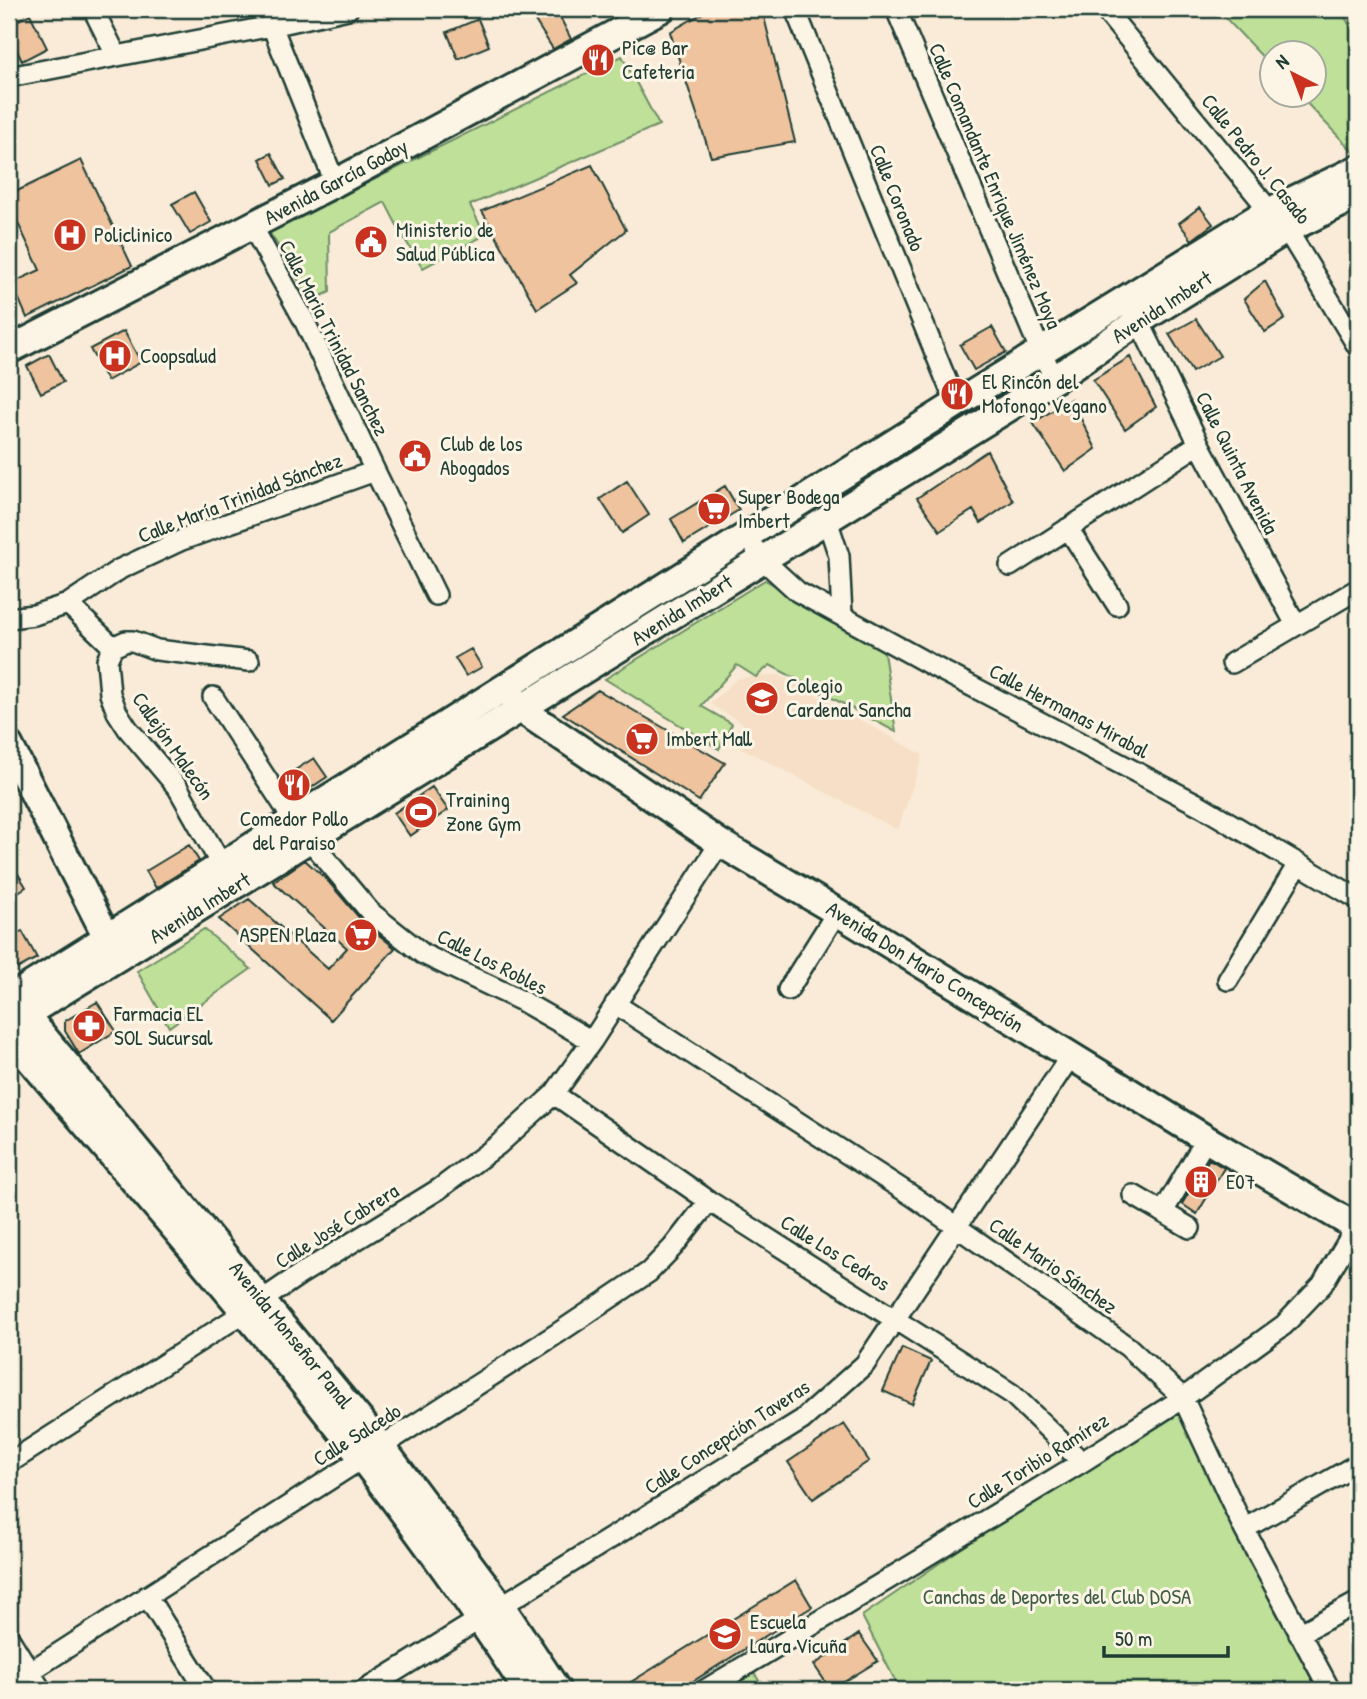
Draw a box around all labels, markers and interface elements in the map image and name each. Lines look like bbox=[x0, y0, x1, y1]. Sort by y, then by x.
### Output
place label: Pic@ Bar Cafeteria bbox=[622, 33, 694, 86]
street label: Calle Comandante Enrique Jiménez Moya bbox=[922, 38, 1069, 333]
north arrow bbox=[1258, 38, 1328, 108]
restaurant icon: Pic@ Bar Cafeteria bbox=[579, 41, 617, 79]
text: N bbox=[1269, 48, 1294, 74]
street label: Calle Pedro J. Casado bbox=[1195, 87, 1318, 230]
street label: Avenida García Godoy bbox=[259, 131, 413, 232]
street label: Calle Coronado bbox=[863, 140, 932, 256]
place label: Ministerio de Salud Pública bbox=[396, 215, 495, 268]
hospital icon: Policlinico bbox=[51, 216, 89, 254]
place label: Policlinico bbox=[94, 220, 172, 249]
public building icon: Ministerio de Salud Pública bbox=[352, 223, 390, 261]
street label: Calle Maria Trinidad Sanchez bbox=[272, 235, 397, 441]
street label: Avenida Imbert bbox=[1106, 263, 1218, 350]
hospital icon: Coopsalud bbox=[96, 337, 134, 375]
place label: Coopsalud bbox=[140, 341, 216, 370]
place label: El Rincón del Mofongo Vegano bbox=[982, 367, 1107, 420]
restaurant icon: El Rincón del Mofongo Vegano bbox=[938, 375, 976, 413]
street label: Calle Quinta Avenida bbox=[1189, 387, 1286, 539]
place label: Club de los Abogados bbox=[440, 429, 523, 482]
public building icon: Club de los Abogados bbox=[396, 437, 434, 475]
street label: Calle María Trinidad Sánchez bbox=[134, 445, 346, 550]
place label: Super Bodega Imbert bbox=[738, 482, 840, 535]
supermarket icon: Super Bodega Imbert bbox=[695, 490, 733, 528]
street label: Avenida Imbert bbox=[626, 567, 738, 652]
street label: Calle Hermanas Mirabal bbox=[984, 656, 1155, 765]
place label: Colegio Cardenal Sancha bbox=[786, 671, 911, 724]
school or university icon: Colegio Cardenal Sancha bbox=[743, 679, 781, 717]
street label: Callejón Malecón bbox=[125, 686, 221, 805]
supermarket icon: Imbert Mall bbox=[623, 720, 661, 758]
place label: Imbert Mall bbox=[666, 724, 753, 753]
restaurant icon: Comedor Pollo del Paraiso bbox=[275, 766, 313, 804]
place label: Training Zone Gym bbox=[446, 785, 521, 838]
sports icon: Training Zone Gym bbox=[402, 793, 440, 831]
place label: Comedor Pollo del Paraiso bbox=[240, 804, 348, 857]
street label: Avenida Imbert bbox=[144, 865, 256, 950]
street label: Avenida Don Mario Concepción bbox=[821, 894, 1030, 1039]
supermarket icon: ASPEN Plaza bbox=[342, 916, 380, 954]
place label: ASPEN Plaza bbox=[240, 920, 336, 949]
street label: Calle Los Robles bbox=[432, 921, 552, 1002]
place label: Farmacia EL SOL Sucursal bbox=[113, 999, 213, 1052]
pharmacy icon: Farmacia EL SOL Sucursal bbox=[70, 1007, 108, 1045]
building icon: E07 bbox=[1182, 1163, 1220, 1201]
place label: E07 bbox=[1226, 1167, 1255, 1196]
street label: Calle José Cabrera bbox=[269, 1176, 404, 1275]
street label: Calle Los Cedros bbox=[775, 1207, 895, 1298]
street label: Calle Mario Sánchez bbox=[983, 1211, 1123, 1321]
street label: Avenida Monseñor Panal bbox=[223, 1255, 360, 1415]
street label: Calle Concepción Taveras bbox=[638, 1372, 815, 1501]
street label: Calle Salcedo bbox=[307, 1396, 406, 1473]
street label: Calle Toribio Ramírez bbox=[961, 1405, 1114, 1516]
park label: Canchas de Deportes del Club DOSA bbox=[923, 1582, 1191, 1611]
place label: Escuela Laura Vicuña bbox=[750, 1607, 846, 1660]
school or university icon: Escuela Laura Vicuña bbox=[706, 1615, 744, 1653]
scale bar bbox=[1104, 1615, 1229, 1659]
text: 50 m bbox=[1115, 1624, 1152, 1653]

